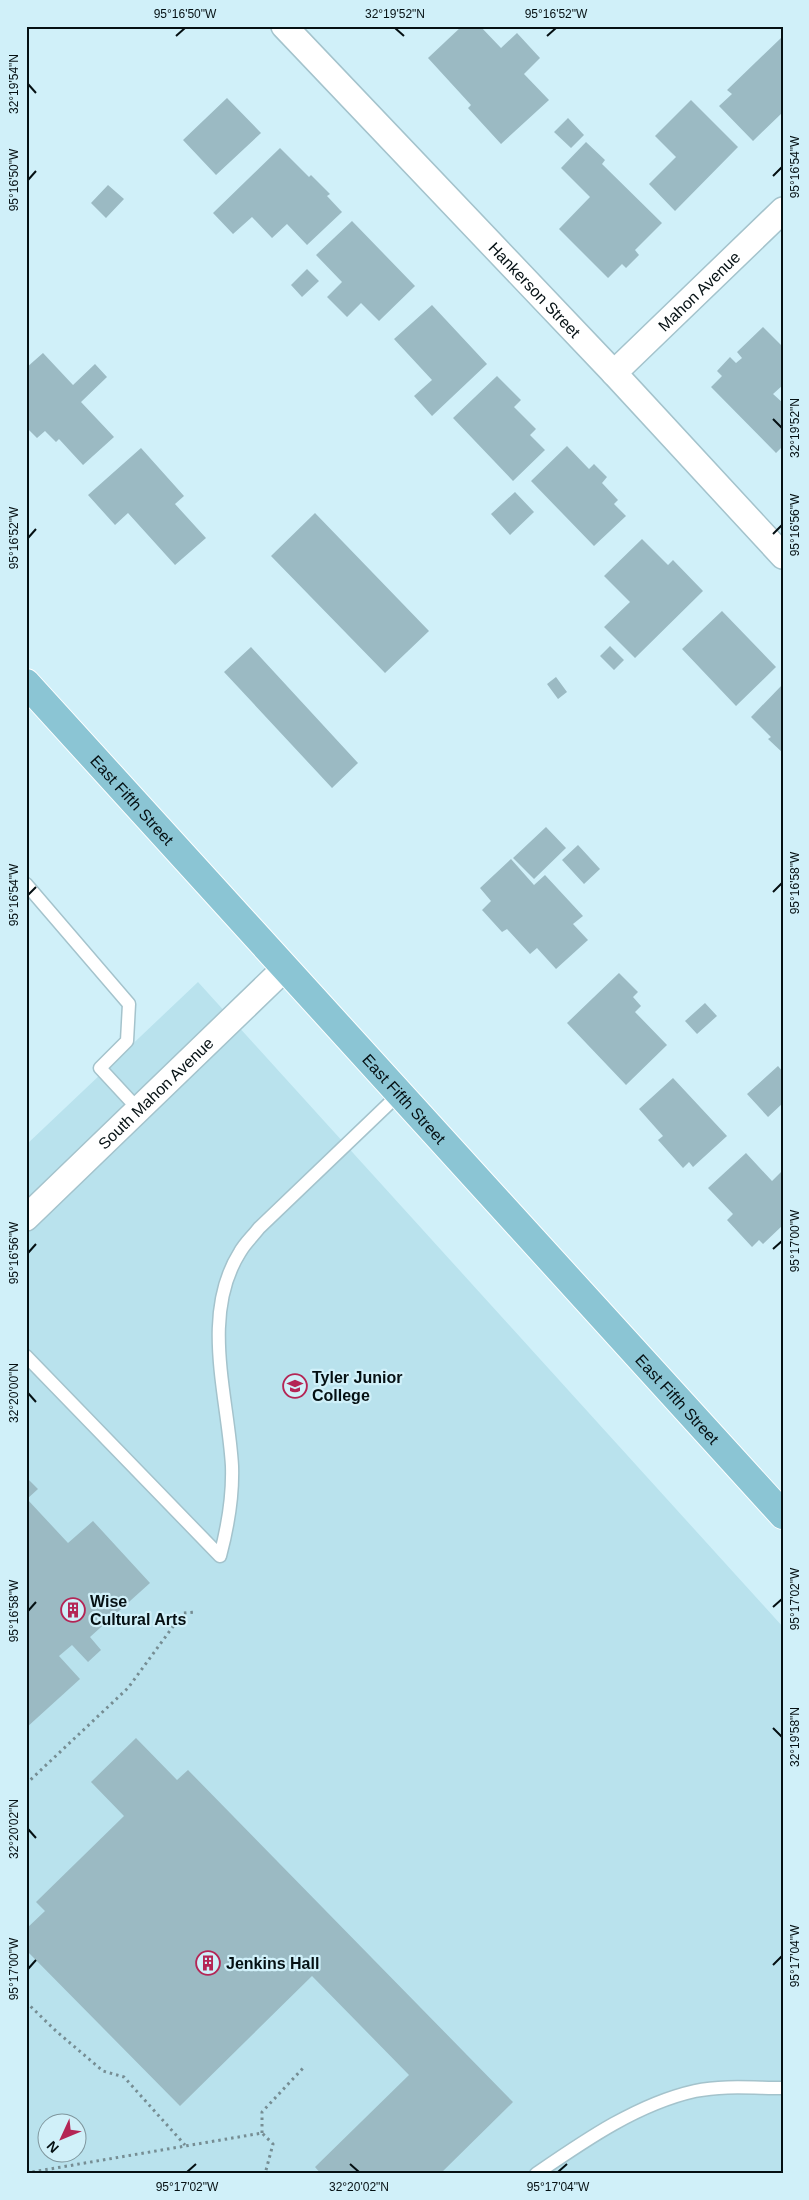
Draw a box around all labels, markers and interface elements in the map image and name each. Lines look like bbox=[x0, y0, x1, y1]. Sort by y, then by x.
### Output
text: 95°16'50"W bbox=[154, 7, 217, 21]
text: 32°19'52"N bbox=[365, 7, 425, 21]
text: 95°16'52"W bbox=[525, 7, 588, 21]
text: 32°19'54"N bbox=[7, 54, 21, 114]
text: 95°16'54"W bbox=[788, 135, 802, 198]
text: 95°16'50"W bbox=[7, 148, 21, 211]
street label: Hankerson Street bbox=[486, 239, 584, 341]
street label: Mahon Avenue bbox=[655, 248, 743, 334]
text: 32°19'52"N bbox=[788, 398, 802, 458]
text: 95°16'56"W bbox=[788, 493, 802, 556]
text: 95°16'52"W bbox=[7, 506, 21, 569]
street label: East Fifth Street bbox=[87, 752, 178, 848]
text: 95°16'58"W bbox=[788, 851, 802, 914]
text: 95°16'54"W bbox=[7, 863, 21, 926]
street label: South Mahon Avenue bbox=[95, 1034, 216, 1152]
street label: East Fifth Street bbox=[359, 1051, 450, 1147]
text: 95°17'00"W bbox=[788, 1209, 802, 1272]
text: 95°16'56"W bbox=[7, 1221, 21, 1284]
street label: East Fifth Street bbox=[633, 1351, 723, 1448]
text: 32°20'00"N bbox=[7, 1363, 21, 1423]
place label: Tyler Junior College bbox=[312, 1369, 402, 1404]
school or university icon: Tyler Junior College bbox=[282, 1373, 308, 1399]
text: 95°17'02"W bbox=[788, 1567, 802, 1630]
text: 95°16'58"W bbox=[7, 1579, 21, 1642]
place label: Wise Cultural Arts bbox=[90, 1593, 186, 1628]
building icon: Wise Cultural Arts bbox=[60, 1597, 86, 1623]
text: 32°19'58"N bbox=[788, 1707, 802, 1767]
text: 32°20'02"N bbox=[7, 1799, 21, 1859]
text: 95°17'04"W bbox=[788, 1924, 802, 1987]
text: 95°17'00"W bbox=[7, 1937, 21, 2000]
building icon: Jenkins Hall bbox=[195, 1950, 221, 1976]
place label: Jenkins Hall bbox=[226, 1955, 319, 1972]
north arrow bbox=[38, 2112, 88, 2162]
text: N bbox=[43, 2138, 62, 2156]
text: 95°17'02"W bbox=[156, 2180, 219, 2194]
text: 32°20'02"N bbox=[329, 2180, 389, 2194]
text: 95°17'04"W bbox=[527, 2180, 590, 2194]

